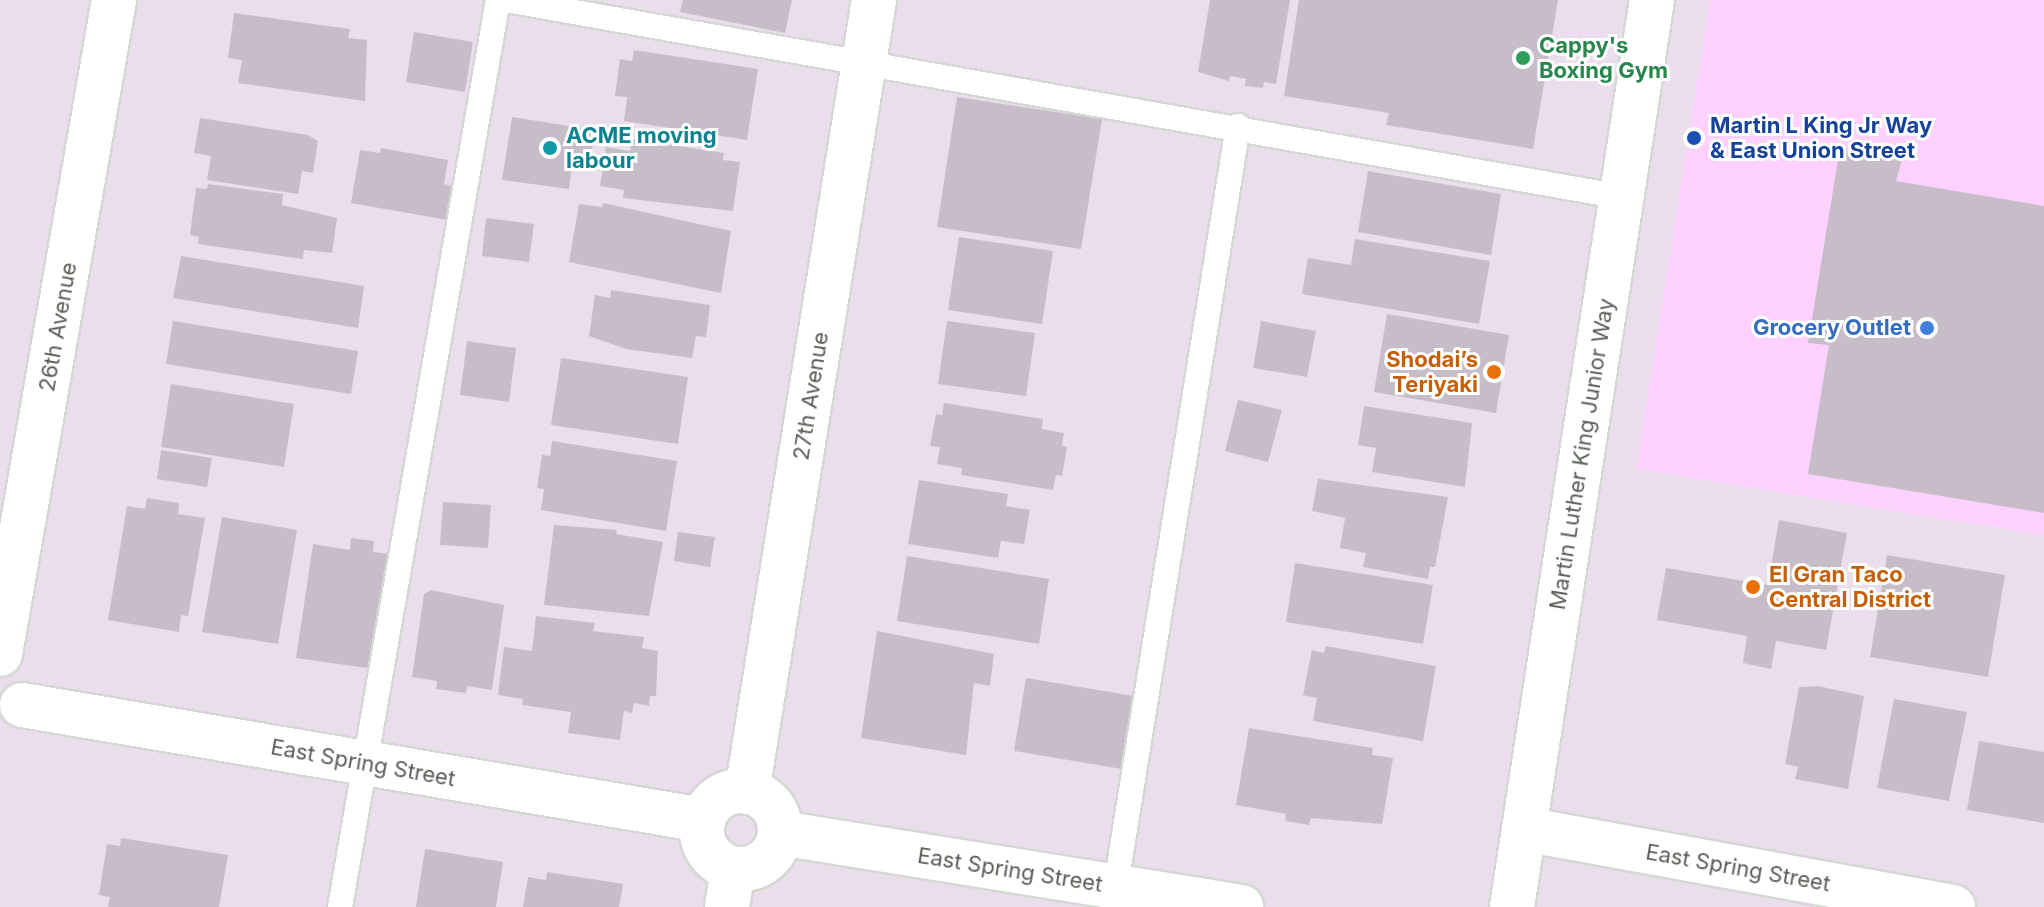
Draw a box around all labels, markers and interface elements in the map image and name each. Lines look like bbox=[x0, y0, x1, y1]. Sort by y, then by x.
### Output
place label: Cappy's Boxing Gym bbox=[1539, 32, 1668, 84]
marker: Cappy's Boxing Gym bbox=[1514, 49, 1532, 67]
place label: Martin L King Jr Way & East Union Street bbox=[1710, 112, 1932, 164]
place label: ACME moving labour bbox=[566, 122, 717, 174]
marker: Martin L King Jr Way & East Union Street bbox=[1685, 129, 1703, 147]
marker: ACME moving labour bbox=[541, 139, 559, 157]
street label: 26th Avenue bbox=[34, 260, 82, 394]
street label: Martin Luther King Junior Way bbox=[1544, 296, 1620, 612]
place label: Grocery Outlet bbox=[1753, 315, 1911, 341]
marker: Grocery Outlet bbox=[1918, 319, 1936, 337]
street label: 27th Avenue bbox=[788, 330, 834, 462]
place label: Shodai’s Teriyaki bbox=[1386, 346, 1478, 398]
marker: Shodai’s Teriyaki bbox=[1485, 363, 1503, 381]
place label: El Gran Taco Central District bbox=[1769, 561, 1931, 612]
marker: El Gran Taco Central District bbox=[1744, 578, 1762, 596]
street label: East Spring Street bbox=[269, 734, 457, 792]
street label: East Spring Street bbox=[1644, 839, 1832, 897]
street label: East Spring Street bbox=[916, 842, 1104, 898]

